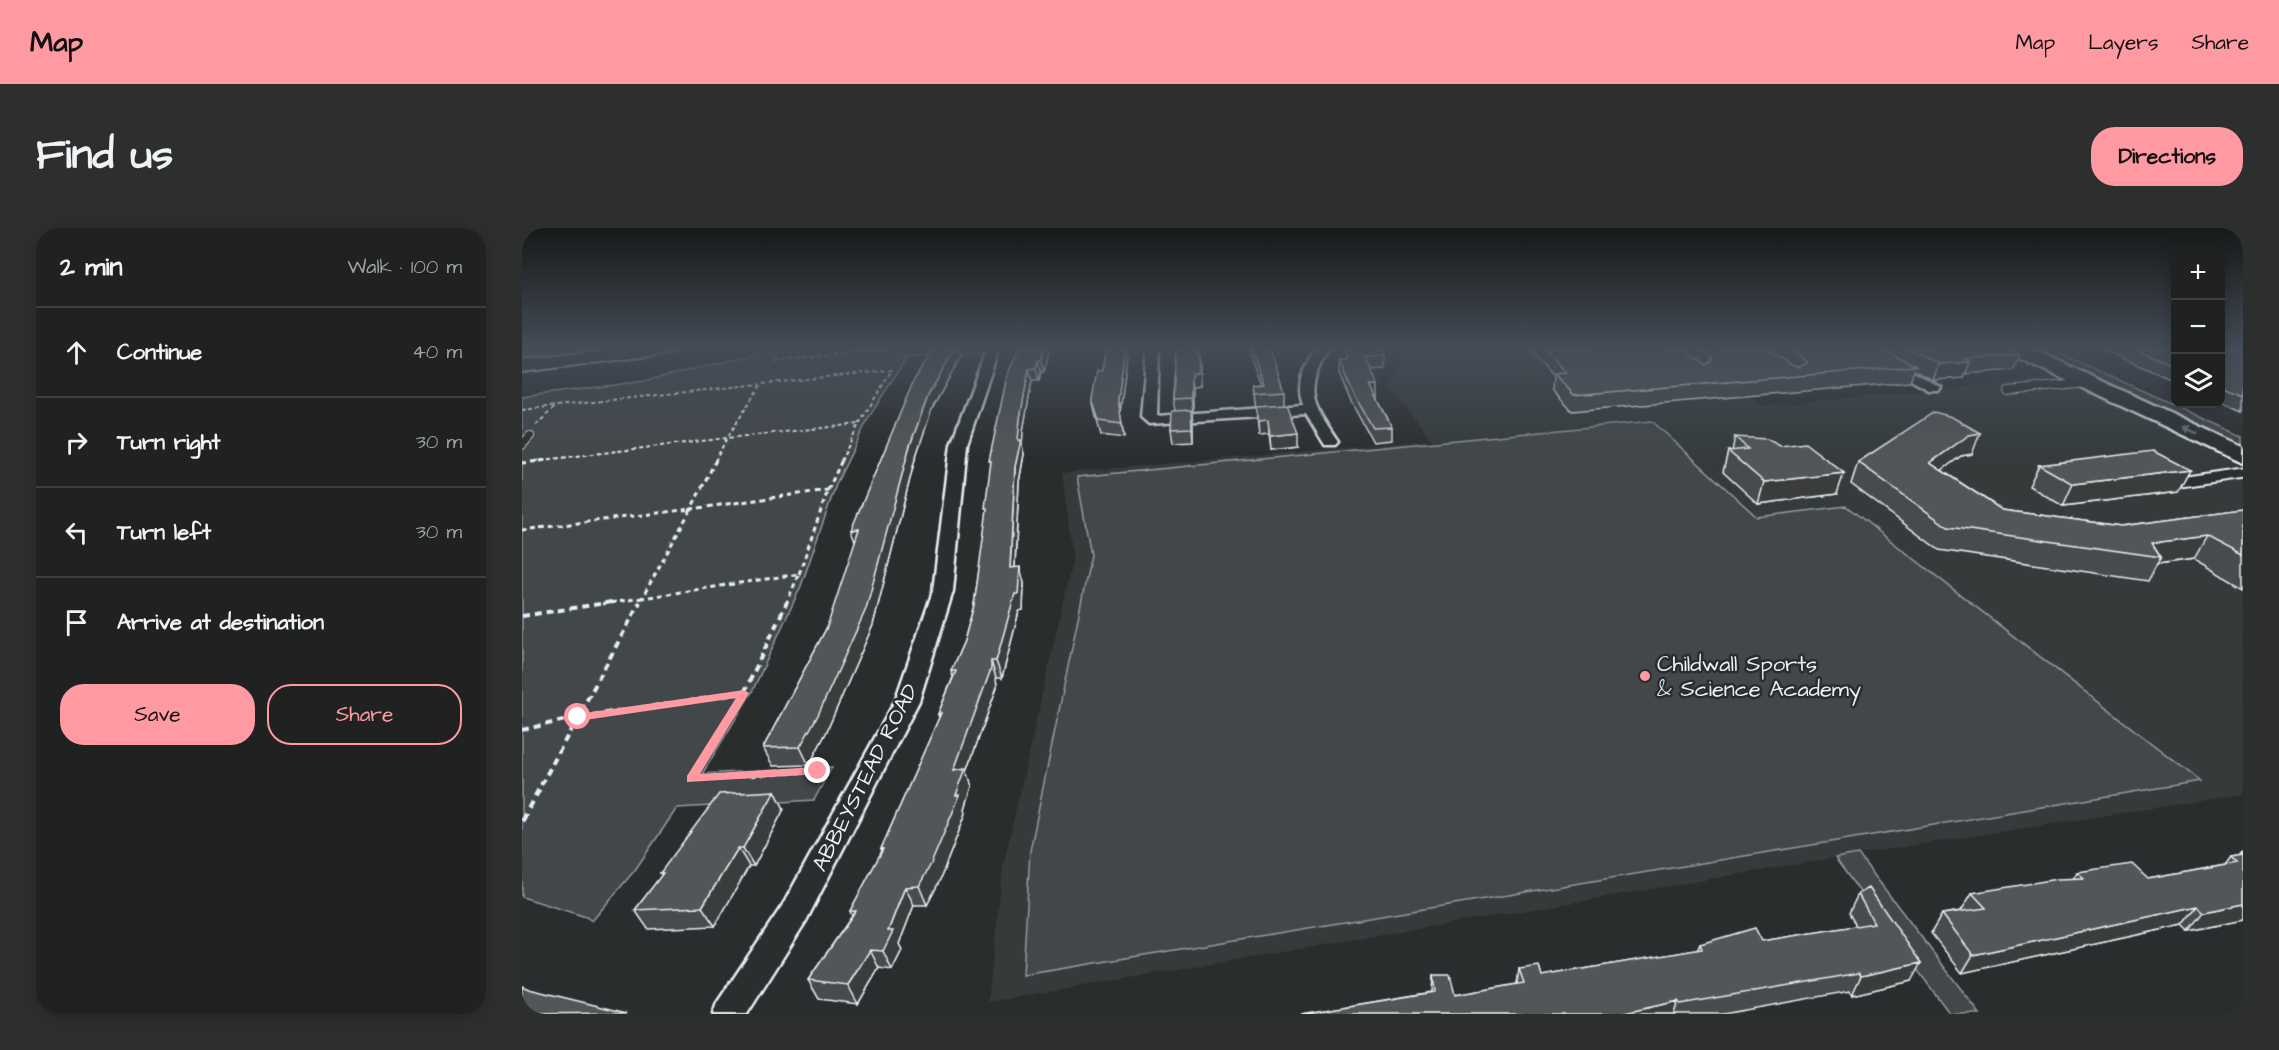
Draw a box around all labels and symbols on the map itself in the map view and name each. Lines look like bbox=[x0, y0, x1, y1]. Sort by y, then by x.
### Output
one-way arrow bbox=[2181, 426, 2198, 435]
place label: Childwall Sports & Science Academy bbox=[1657, 649, 1861, 706]
marker: Childwall Sports & Science Academy bbox=[1638, 669, 1652, 683]
street label: ABBEYSTEAD ROAD bbox=[805, 678, 926, 877]
route start bbox=[564, 703, 590, 729]
route end bbox=[804, 757, 830, 783]

